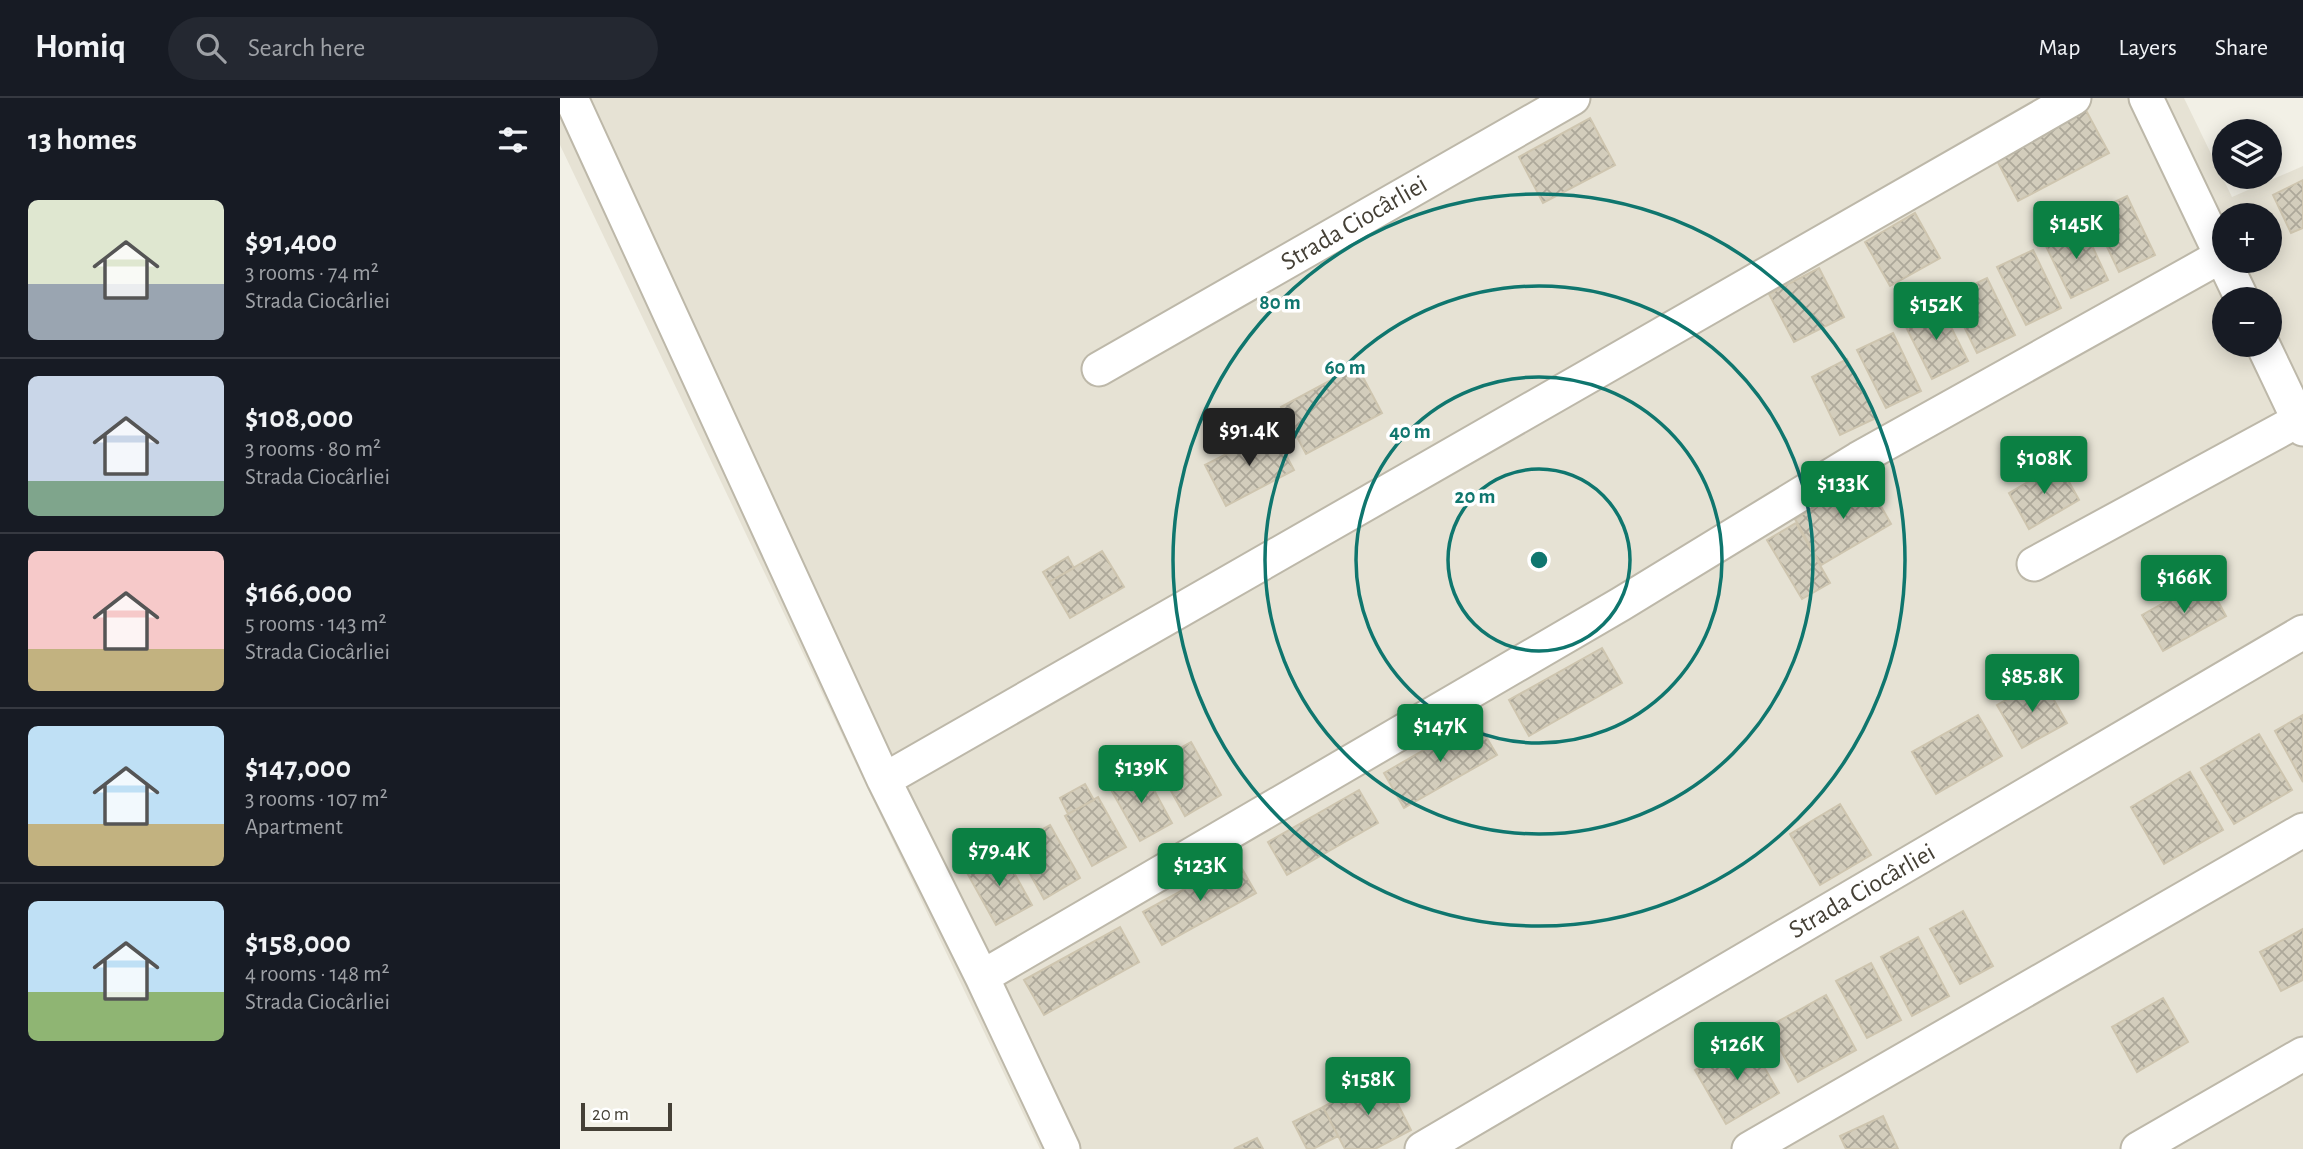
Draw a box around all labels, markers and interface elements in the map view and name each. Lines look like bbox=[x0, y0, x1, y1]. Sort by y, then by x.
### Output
search box bbox=[168, 17, 658, 80]
icon: search bbox=[192, 29, 230, 67]
text: Homiq bbox=[35, 31, 126, 64]
text: Search here bbox=[248, 35, 365, 61]
text: Map bbox=[2038, 36, 2080, 60]
text: Layers bbox=[2118, 36, 2177, 60]
text: Share bbox=[2215, 36, 2268, 60]
map controls bbox=[2212, 119, 2282, 357]
button: layers bbox=[2212, 119, 2282, 189]
icon: filters bbox=[494, 121, 532, 159]
text: 13 homes bbox=[28, 125, 137, 155]
street label: Strada Ciocârliei bbox=[1276, 171, 1432, 275]
pin: $145K bbox=[2027, 202, 2125, 261]
button: + bbox=[2212, 203, 2282, 273]
text: $145K bbox=[2049, 212, 2103, 235]
text: $91,400 bbox=[245, 227, 337, 257]
icon: home bbox=[84, 228, 168, 312]
text: 3 rooms · 74 m² bbox=[245, 262, 379, 285]
pin: $152K bbox=[1887, 282, 1985, 342]
button: − bbox=[2212, 287, 2282, 357]
text: Strada Ciocârliei bbox=[245, 290, 390, 313]
text: 80 m bbox=[1259, 292, 1301, 313]
text: $152K bbox=[1910, 293, 1962, 316]
text: 60 m bbox=[1324, 357, 1366, 378]
text: $108,000 bbox=[245, 403, 353, 433]
icon: home bbox=[84, 404, 168, 488]
pin: $91.4K bbox=[1192, 408, 1306, 468]
text: $91.4K bbox=[1219, 419, 1279, 442]
text: 40 m bbox=[1389, 421, 1431, 442]
pin: $108K bbox=[1995, 436, 2093, 496]
text: 3 rooms · 80 m² bbox=[245, 438, 381, 461]
text: $108K bbox=[2016, 447, 2072, 470]
pin: $133K bbox=[1794, 462, 1892, 521]
text: Strada Ciocârliei bbox=[245, 466, 390, 489]
text: $133K bbox=[1817, 472, 1869, 495]
text: 20 m bbox=[1455, 486, 1495, 507]
centre of rings bbox=[1527, 548, 1551, 572]
pin: $166K bbox=[2135, 556, 2233, 615]
text: $166K bbox=[2157, 566, 2211, 589]
text: $166,000 bbox=[245, 578, 352, 608]
icon: home bbox=[84, 579, 168, 663]
text: 5 rooms · 143 m² bbox=[245, 613, 387, 636]
text: Strada Ciocârliei bbox=[245, 641, 390, 664]
pin: $85.8K bbox=[1975, 654, 2089, 714]
text: $85.8K bbox=[2001, 665, 2063, 688]
pin: $147K bbox=[1391, 704, 1489, 764]
text: $147K bbox=[1413, 715, 1467, 738]
pin: $139K bbox=[1092, 746, 1190, 805]
text: $147,000 bbox=[245, 753, 351, 783]
icon: home bbox=[84, 754, 168, 838]
text: $139K bbox=[1114, 756, 1168, 779]
text: 3 rooms · 107 m² bbox=[245, 788, 388, 811]
text: Apartment bbox=[245, 816, 343, 839]
pin: $79.4K bbox=[942, 828, 1056, 888]
text: $79.4K bbox=[968, 839, 1030, 862]
street label: Strada Ciocârliei bbox=[1784, 839, 1940, 943]
pin: $123K bbox=[1151, 844, 1249, 903]
text: $123K bbox=[1174, 854, 1226, 877]
text: $158,000 bbox=[245, 928, 351, 958]
icon: home bbox=[84, 929, 168, 1013]
text: 4 rooms · 148 m² bbox=[245, 963, 390, 986]
text: Strada Ciocârliei bbox=[245, 991, 390, 1014]
pin: $126K bbox=[1688, 1023, 1786, 1082]
text: $126K bbox=[1710, 1033, 1764, 1056]
pin: $158K bbox=[1319, 1058, 1417, 1117]
text: $158K bbox=[1341, 1068, 1395, 1091]
scale bar bbox=[581, 1100, 672, 1132]
text: 20 m bbox=[592, 1105, 629, 1124]

